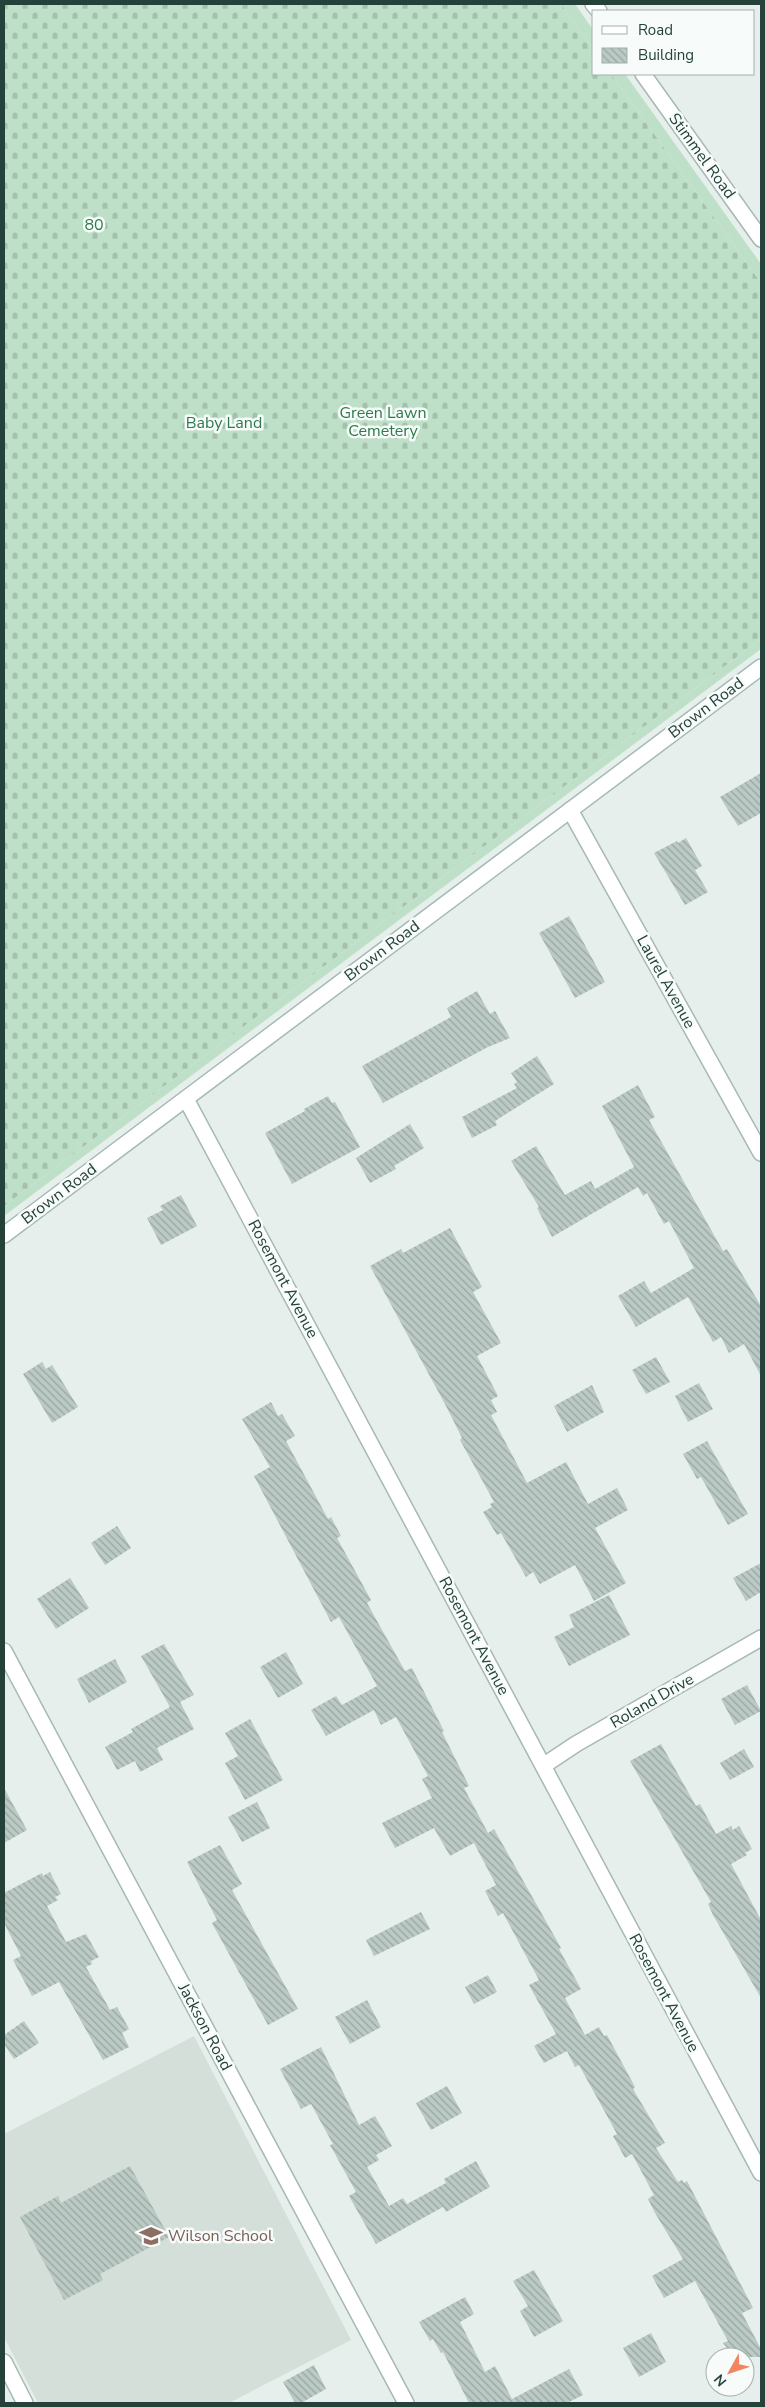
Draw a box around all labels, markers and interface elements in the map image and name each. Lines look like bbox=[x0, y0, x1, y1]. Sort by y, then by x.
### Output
legend bbox=[592, 10, 755, 75]
text: Road bbox=[638, 20, 673, 40]
text: Building bbox=[638, 45, 694, 65]
street label: Stimmel Road bbox=[663, 109, 741, 203]
park label: 80 bbox=[84, 214, 104, 236]
park label: Green Lawn Cemetery bbox=[339, 402, 427, 442]
park label: Baby Land bbox=[186, 412, 262, 434]
street label: Brown Road bbox=[664, 672, 748, 744]
street label: Brown Road bbox=[340, 915, 424, 987]
street label: Laurel Avenue bbox=[631, 931, 701, 1033]
street label: Brown Road bbox=[17, 1158, 101, 1230]
street label: Rosemont Avenue bbox=[242, 1216, 324, 1342]
street label: Rosemont Avenue bbox=[433, 1573, 515, 1699]
street label: Roland Drive bbox=[606, 1668, 698, 1734]
street label: Rosemont Avenue bbox=[623, 1930, 705, 2056]
street label: Jackson Road bbox=[172, 1979, 237, 2075]
school or university icon: Wilson School bbox=[138, 2223, 164, 2249]
place label: Wilson School bbox=[168, 2225, 273, 2247]
north arrow bbox=[705, 2347, 755, 2397]
text: N bbox=[710, 2370, 731, 2390]

